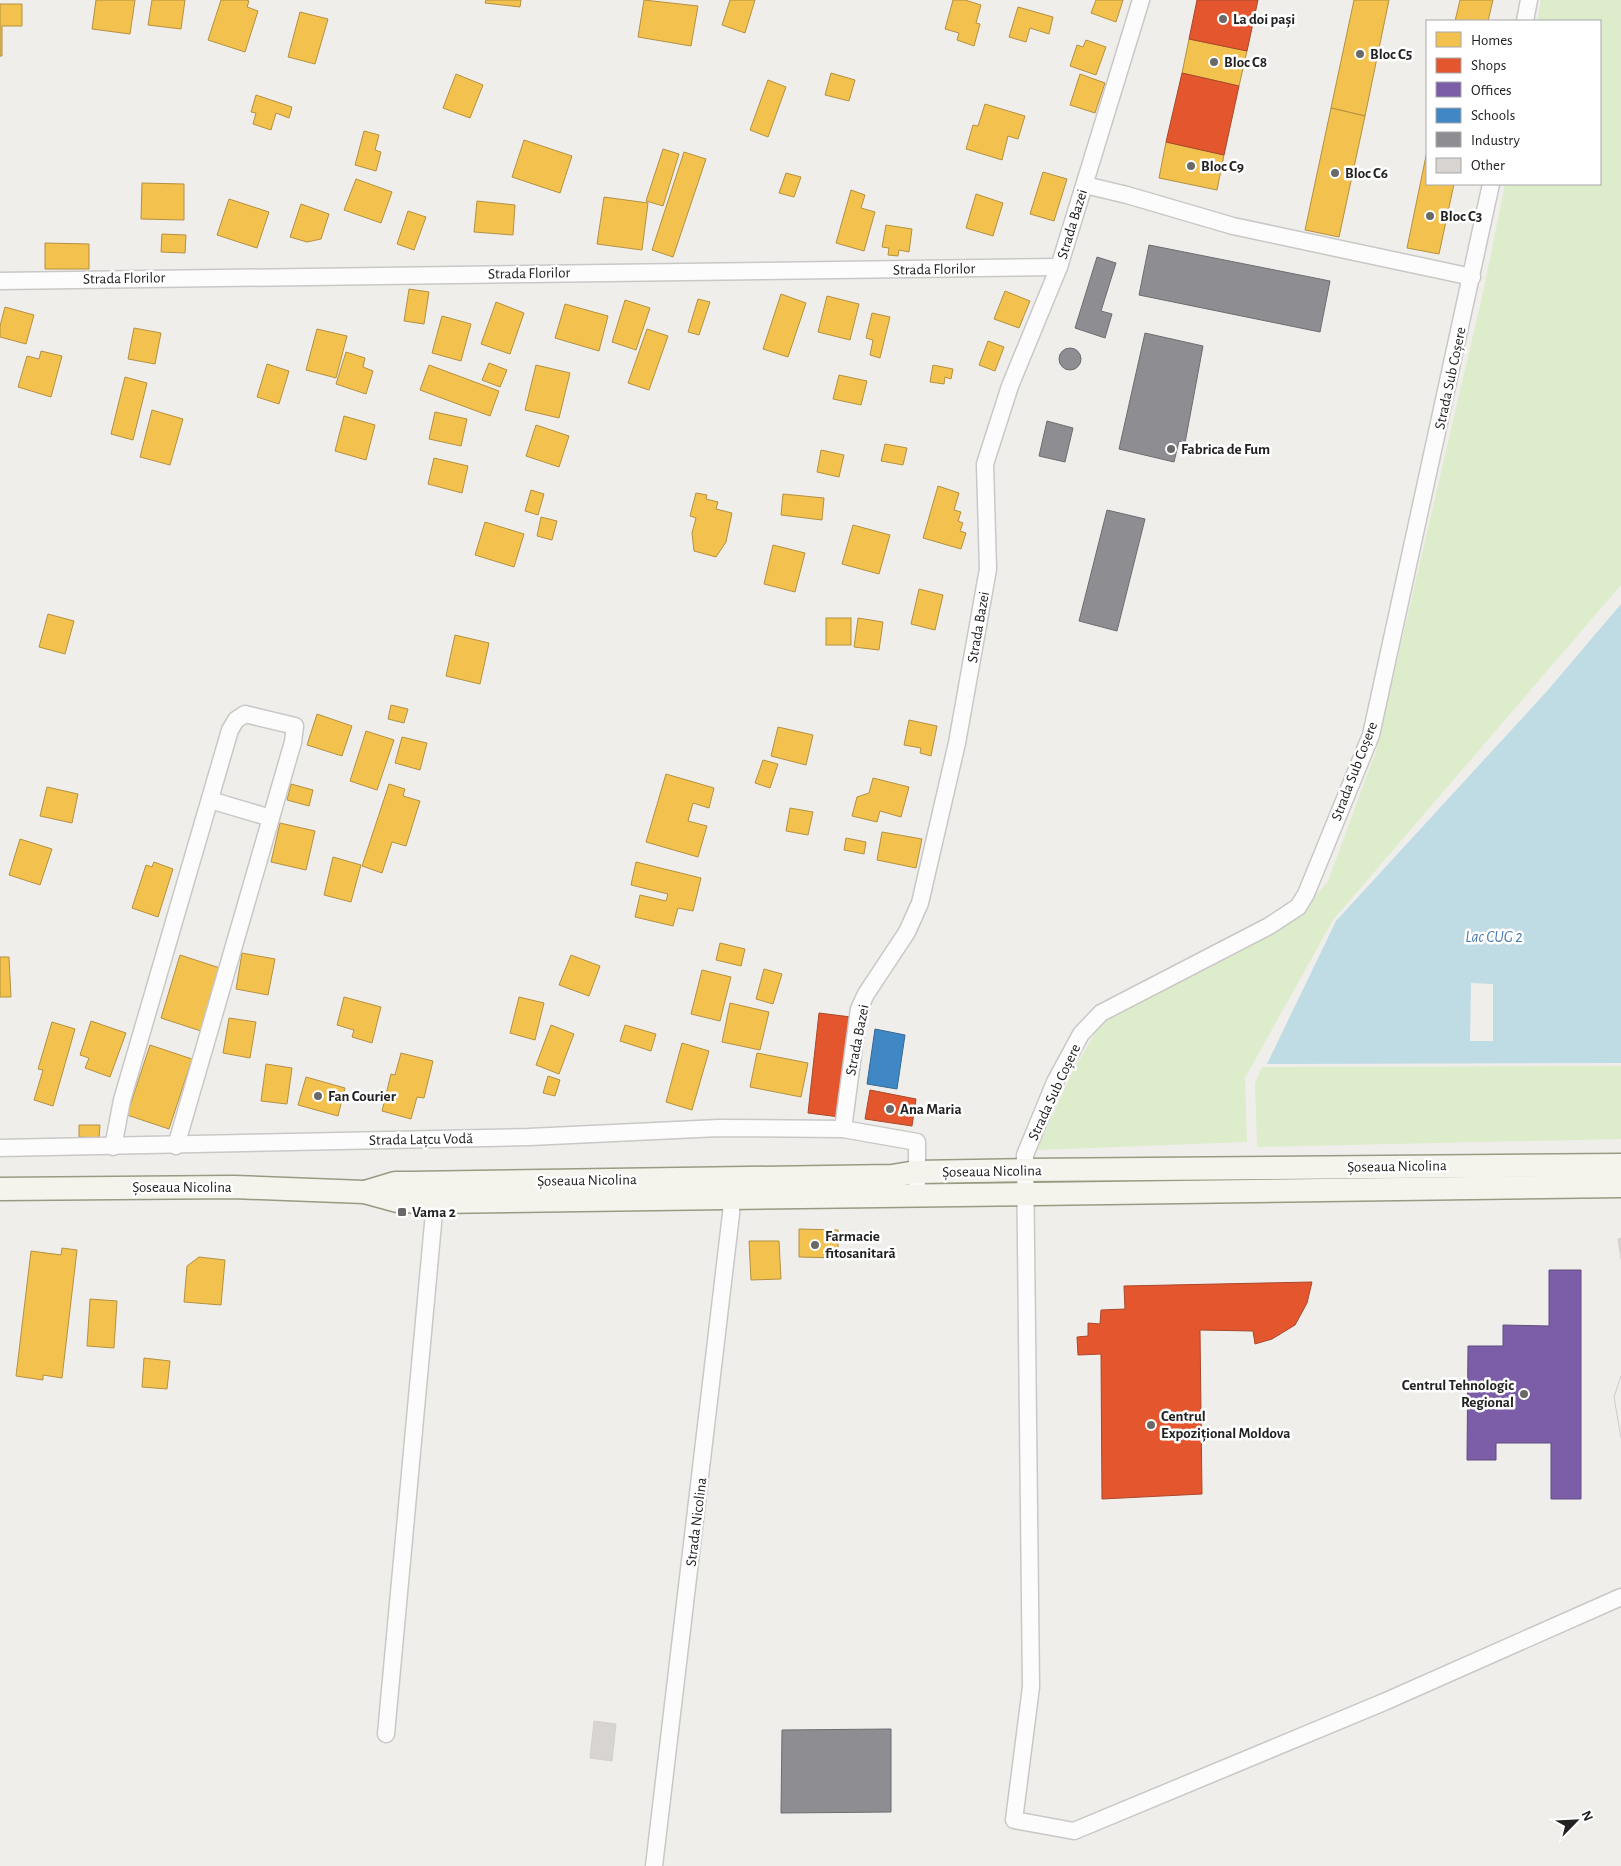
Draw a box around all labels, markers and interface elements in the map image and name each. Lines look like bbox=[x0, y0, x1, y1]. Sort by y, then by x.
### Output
place label: La doi pași bbox=[1233, 12, 1295, 28]
marker: La doi pași bbox=[1217, 13, 1229, 25]
legend bbox=[1426, 20, 1601, 185]
text: Homes bbox=[1471, 33, 1513, 48]
place label: Bloc C5 bbox=[1370, 47, 1412, 62]
marker: Bloc C5 bbox=[1354, 48, 1366, 60]
place label: Bloc C8 bbox=[1224, 55, 1267, 70]
marker: Bloc C8 bbox=[1208, 56, 1220, 68]
text: Shops bbox=[1471, 58, 1506, 73]
text: Offices bbox=[1471, 83, 1512, 98]
text: Schools bbox=[1471, 108, 1515, 123]
text: Industry bbox=[1471, 133, 1520, 148]
text: Other bbox=[1471, 158, 1505, 173]
place label: Bloc C9 bbox=[1201, 159, 1244, 174]
marker: Bloc C9 bbox=[1185, 160, 1197, 172]
place label: Bloc C6 bbox=[1345, 166, 1388, 181]
marker: Bloc C6 bbox=[1329, 167, 1341, 179]
street label: Strada Bazei bbox=[1055, 187, 1090, 261]
place label: Bloc C3 bbox=[1440, 209, 1482, 224]
marker: Bloc C3 bbox=[1424, 210, 1436, 222]
street label: Strada Florilor bbox=[893, 261, 975, 278]
street label: Strada Florilor bbox=[488, 265, 570, 282]
street label: Strada Florilor bbox=[83, 270, 165, 287]
street label: Strada Sub Coșere bbox=[1432, 325, 1470, 431]
place label: Fabrica de Fum bbox=[1181, 442, 1270, 457]
marker: Fabrica de Fum bbox=[1165, 443, 1177, 455]
street label: Strada Bazei bbox=[965, 590, 992, 664]
street label: Strada Sub Coșere bbox=[1329, 720, 1381, 823]
water label: Lac CUG 2 bbox=[1465, 929, 1523, 945]
street label: Strada Bazei bbox=[843, 1003, 872, 1077]
street label: Strada Sub Coșere bbox=[1026, 1042, 1084, 1143]
place label: Fan Courier bbox=[328, 1089, 397, 1104]
marker: Fan Courier bbox=[312, 1090, 324, 1102]
place label: Ana Maria bbox=[900, 1102, 962, 1117]
marker: Ana Maria bbox=[884, 1103, 896, 1115]
street label: Strada Lațcu Vodă bbox=[369, 1131, 473, 1149]
street label: Șoseaua Nicolina bbox=[1347, 1158, 1447, 1176]
street label: Șoseaua Nicolina bbox=[942, 1163, 1042, 1181]
street label: Șoseaua Nicolina bbox=[537, 1172, 637, 1190]
street label: Șoseaua Nicolina bbox=[132, 1180, 232, 1196]
place label: Vama 2 bbox=[412, 1205, 456, 1220]
marker: Vama 2 bbox=[396, 1206, 408, 1218]
place label: Farmacie fitosanitară bbox=[825, 1229, 896, 1261]
marker: Farmacie fitosanitară bbox=[809, 1239, 821, 1251]
place label: Centrul Tehnologic Regional bbox=[1402, 1378, 1514, 1410]
marker: Centrul Tehnologic Regional bbox=[1518, 1388, 1530, 1400]
place label: Centrul Expozițional Moldova bbox=[1161, 1409, 1290, 1442]
marker: Centrul Expozițional Moldova bbox=[1145, 1419, 1157, 1431]
street label: Strada Nicolina bbox=[684, 1477, 709, 1567]
north arrow bbox=[1551, 1796, 1601, 1846]
text: N bbox=[1579, 1809, 1595, 1823]

